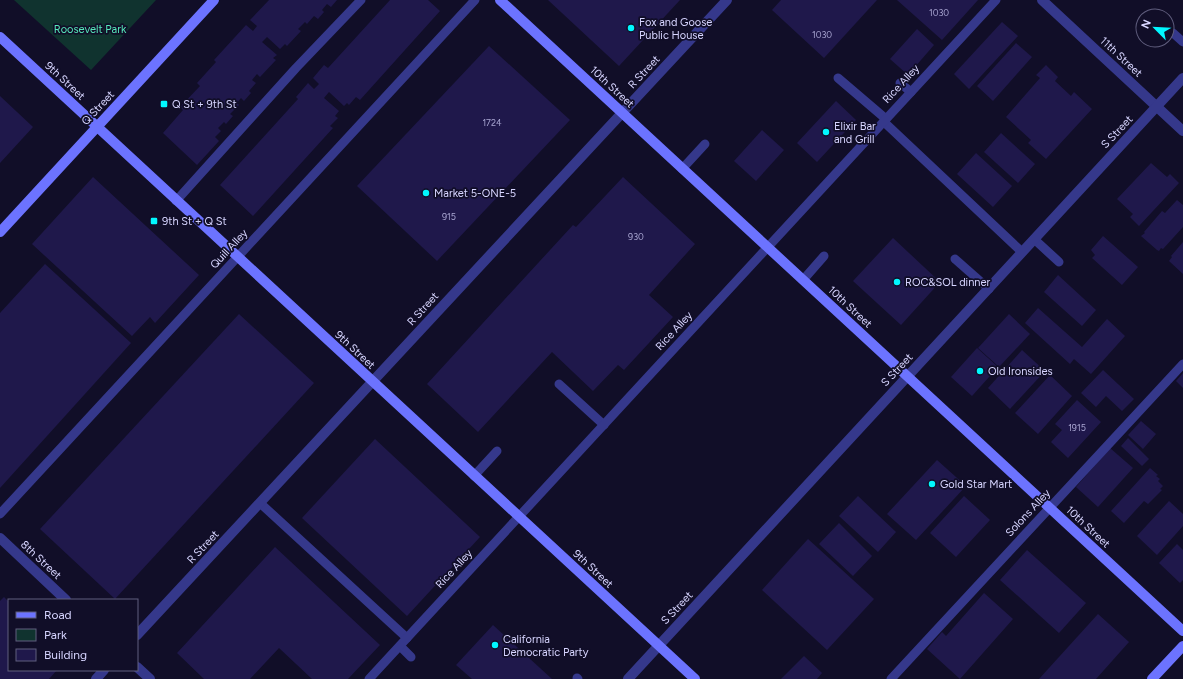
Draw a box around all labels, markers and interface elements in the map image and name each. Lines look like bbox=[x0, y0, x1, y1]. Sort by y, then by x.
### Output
house number: 1030 bbox=[929, 7, 949, 18]
north arrow bbox=[1135, 8, 1175, 48]
place label: Fox and Goose Public House bbox=[639, 16, 712, 42]
text: N bbox=[1139, 18, 1154, 31]
park label: Roosevelt Park bbox=[54, 23, 127, 36]
marker: Fox and Goose Public House bbox=[626, 23, 636, 33]
house number: 1030 bbox=[812, 29, 832, 40]
street label: 11th Street bbox=[1097, 34, 1145, 80]
street label: R Street bbox=[625, 53, 663, 91]
street label: 9th Street bbox=[42, 59, 88, 103]
street label: Rice Alley bbox=[880, 62, 922, 106]
street label: 10th Street bbox=[587, 63, 637, 111]
street label: Q Street bbox=[79, 88, 117, 128]
place label: Q St + 9th St bbox=[172, 98, 237, 111]
marker: Q St + 9th St bbox=[159, 99, 169, 109]
street label: S Street bbox=[1099, 113, 1135, 151]
house number: 1724 bbox=[482, 117, 502, 128]
place label: Elixir Bar and Grill bbox=[834, 120, 876, 146]
marker: Elixir Bar and Grill bbox=[821, 127, 831, 137]
place label: Market 5-ONE-5 bbox=[434, 187, 516, 200]
marker: Market 5-ONE-5 bbox=[421, 188, 431, 198]
house number: 915 bbox=[442, 211, 456, 222]
place label: 9th St + Q St bbox=[162, 215, 227, 228]
marker: 9th St + Q St bbox=[149, 216, 159, 226]
street label: Quill Alley bbox=[208, 227, 251, 271]
house number: 930 bbox=[628, 231, 644, 242]
place label: ROC&SOL dinner bbox=[905, 276, 990, 289]
marker: ROC&SOL dinner bbox=[892, 277, 902, 287]
street label: 10th Street bbox=[825, 283, 875, 331]
street label: R Street bbox=[405, 290, 441, 328]
street label: Rice Alley bbox=[653, 309, 695, 353]
street label: 9th Street bbox=[332, 328, 378, 372]
street label: S Street bbox=[879, 351, 915, 389]
place label: Old Ironsides bbox=[988, 365, 1053, 378]
marker: Old Ironsides bbox=[975, 366, 985, 376]
house number: 1915 bbox=[1068, 422, 1086, 433]
place label: Gold Star Mart bbox=[940, 478, 1012, 491]
marker: Gold Star Mart bbox=[927, 479, 937, 489]
street label: Solons Alley bbox=[1003, 487, 1053, 539]
street label: 10th Street bbox=[1063, 503, 1113, 551]
street label: R Street bbox=[184, 528, 222, 566]
street label: 8th Street bbox=[18, 538, 64, 582]
street label: Rice Alley bbox=[433, 547, 475, 591]
street label: 9th Street bbox=[570, 547, 616, 591]
street label: S Street bbox=[659, 589, 695, 627]
legend bbox=[8, 599, 138, 671]
text: Road bbox=[44, 608, 72, 622]
text: Park bbox=[44, 628, 67, 642]
place label: California Democratic Party bbox=[503, 633, 589, 659]
marker: California Democratic Party bbox=[490, 640, 500, 650]
text: Building bbox=[44, 648, 87, 662]

